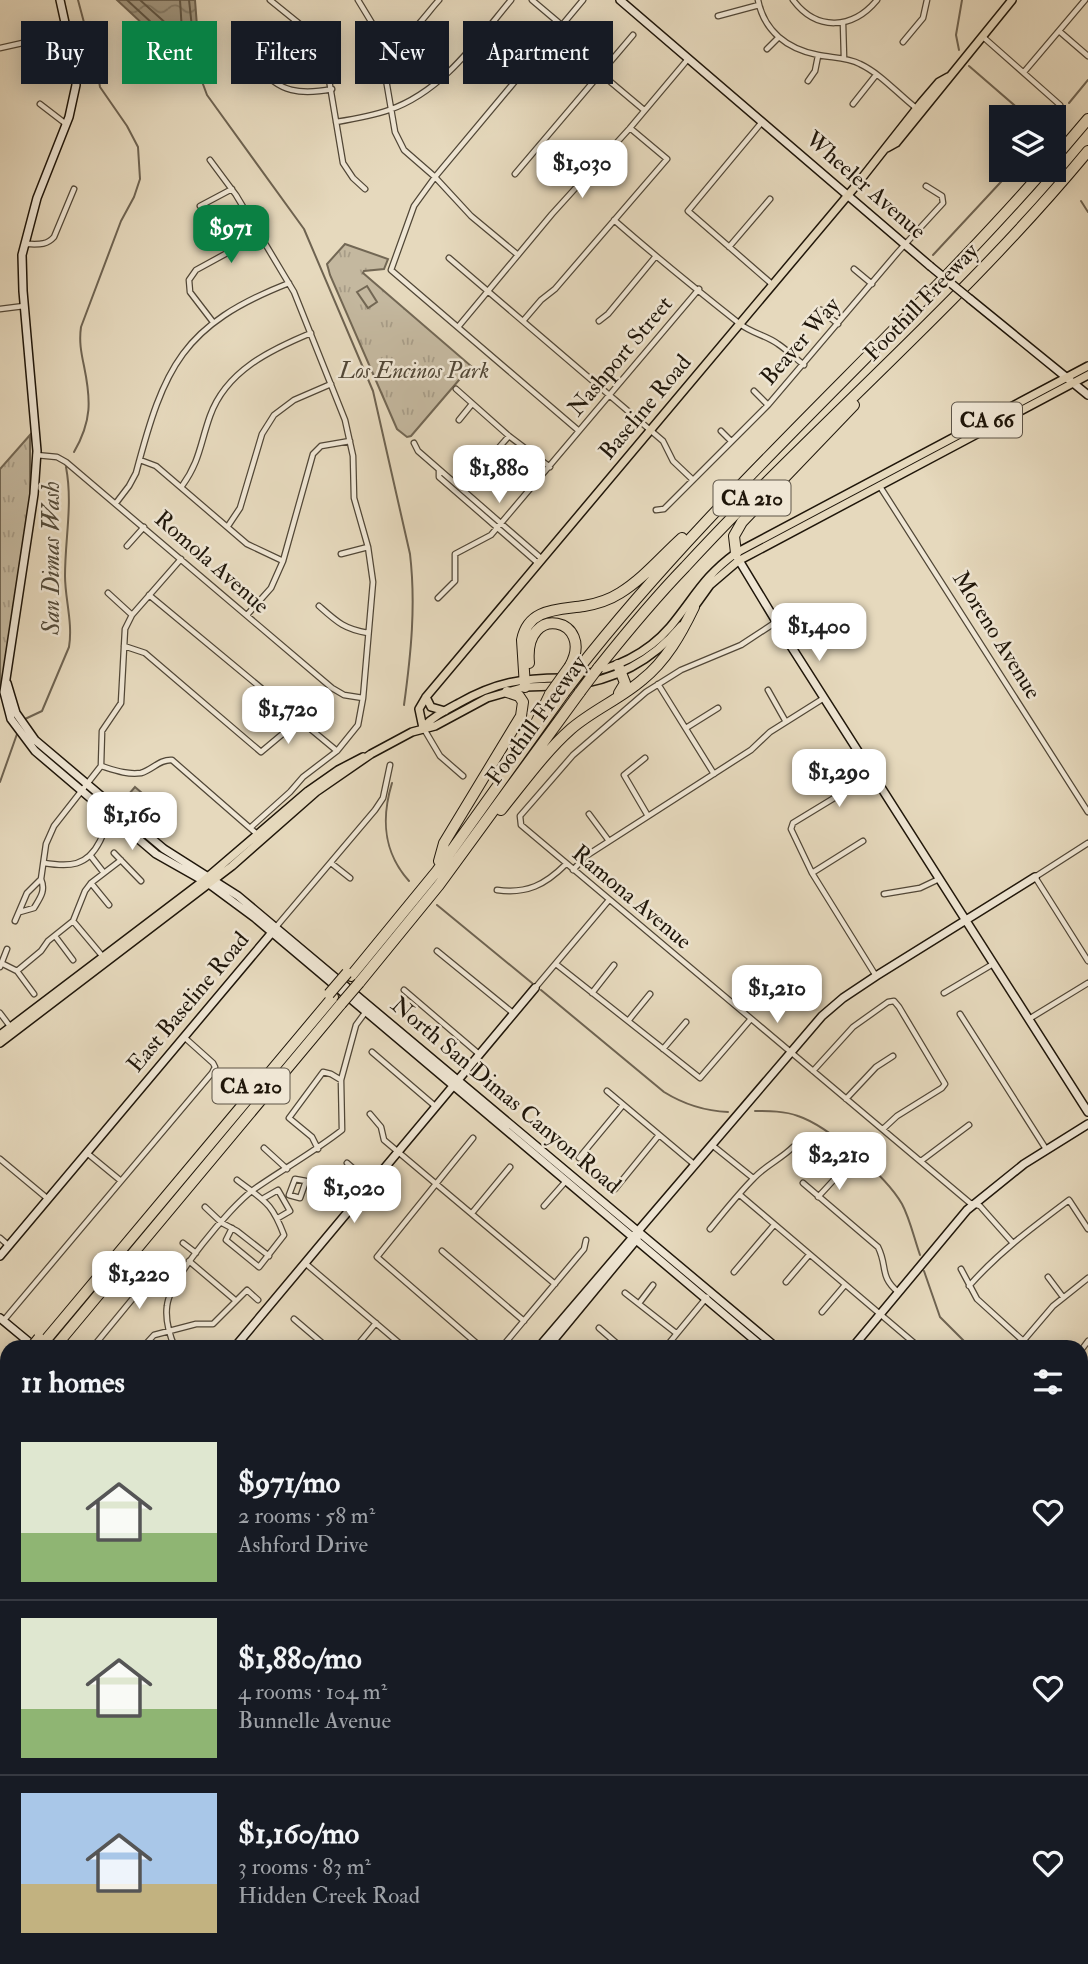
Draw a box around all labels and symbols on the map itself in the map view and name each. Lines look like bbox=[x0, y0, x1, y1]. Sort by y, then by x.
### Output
street label: Wheeler Avenue bbox=[799, 124, 933, 246]
pin: $1,030 bbox=[525, 140, 639, 200]
pin: $971 bbox=[190, 205, 272, 265]
street label: Foothill Freeway bbox=[857, 236, 985, 367]
street label: Nashport Street bbox=[561, 290, 680, 423]
street label: Beaver Way bbox=[754, 290, 847, 391]
street label: Baseline Road bbox=[593, 348, 697, 466]
park label: Los Encinos Park bbox=[338, 356, 489, 385]
road number: CA 66 bbox=[952, 402, 1022, 438]
pin: $1,880 bbox=[442, 446, 556, 505]
road number: CA 210 bbox=[714, 480, 790, 516]
water label: San Dimas Wash bbox=[36, 481, 67, 636]
street label: Romola Avenue bbox=[149, 504, 276, 620]
street label: Moreno Avenue bbox=[946, 566, 1048, 705]
pin: $1,400 bbox=[762, 604, 876, 663]
street label: Foothill Freeway bbox=[479, 649, 593, 791]
pin: $1,720 bbox=[231, 686, 345, 746]
pin: $1,290 bbox=[782, 750, 896, 809]
pin: $1,160 bbox=[75, 792, 189, 852]
street label: Ramona Avenue bbox=[566, 838, 698, 956]
street label: East Baseline Road bbox=[121, 926, 255, 1078]
pin: $1,210 bbox=[720, 965, 834, 1025]
street label: North San Dimas Canyon Road bbox=[385, 990, 627, 1200]
road number: CA 210 bbox=[212, 1068, 290, 1104]
pin: $2,210 bbox=[782, 1132, 896, 1192]
pin: $1,020 bbox=[297, 1166, 411, 1225]
pin: $1,220 bbox=[82, 1252, 196, 1311]

